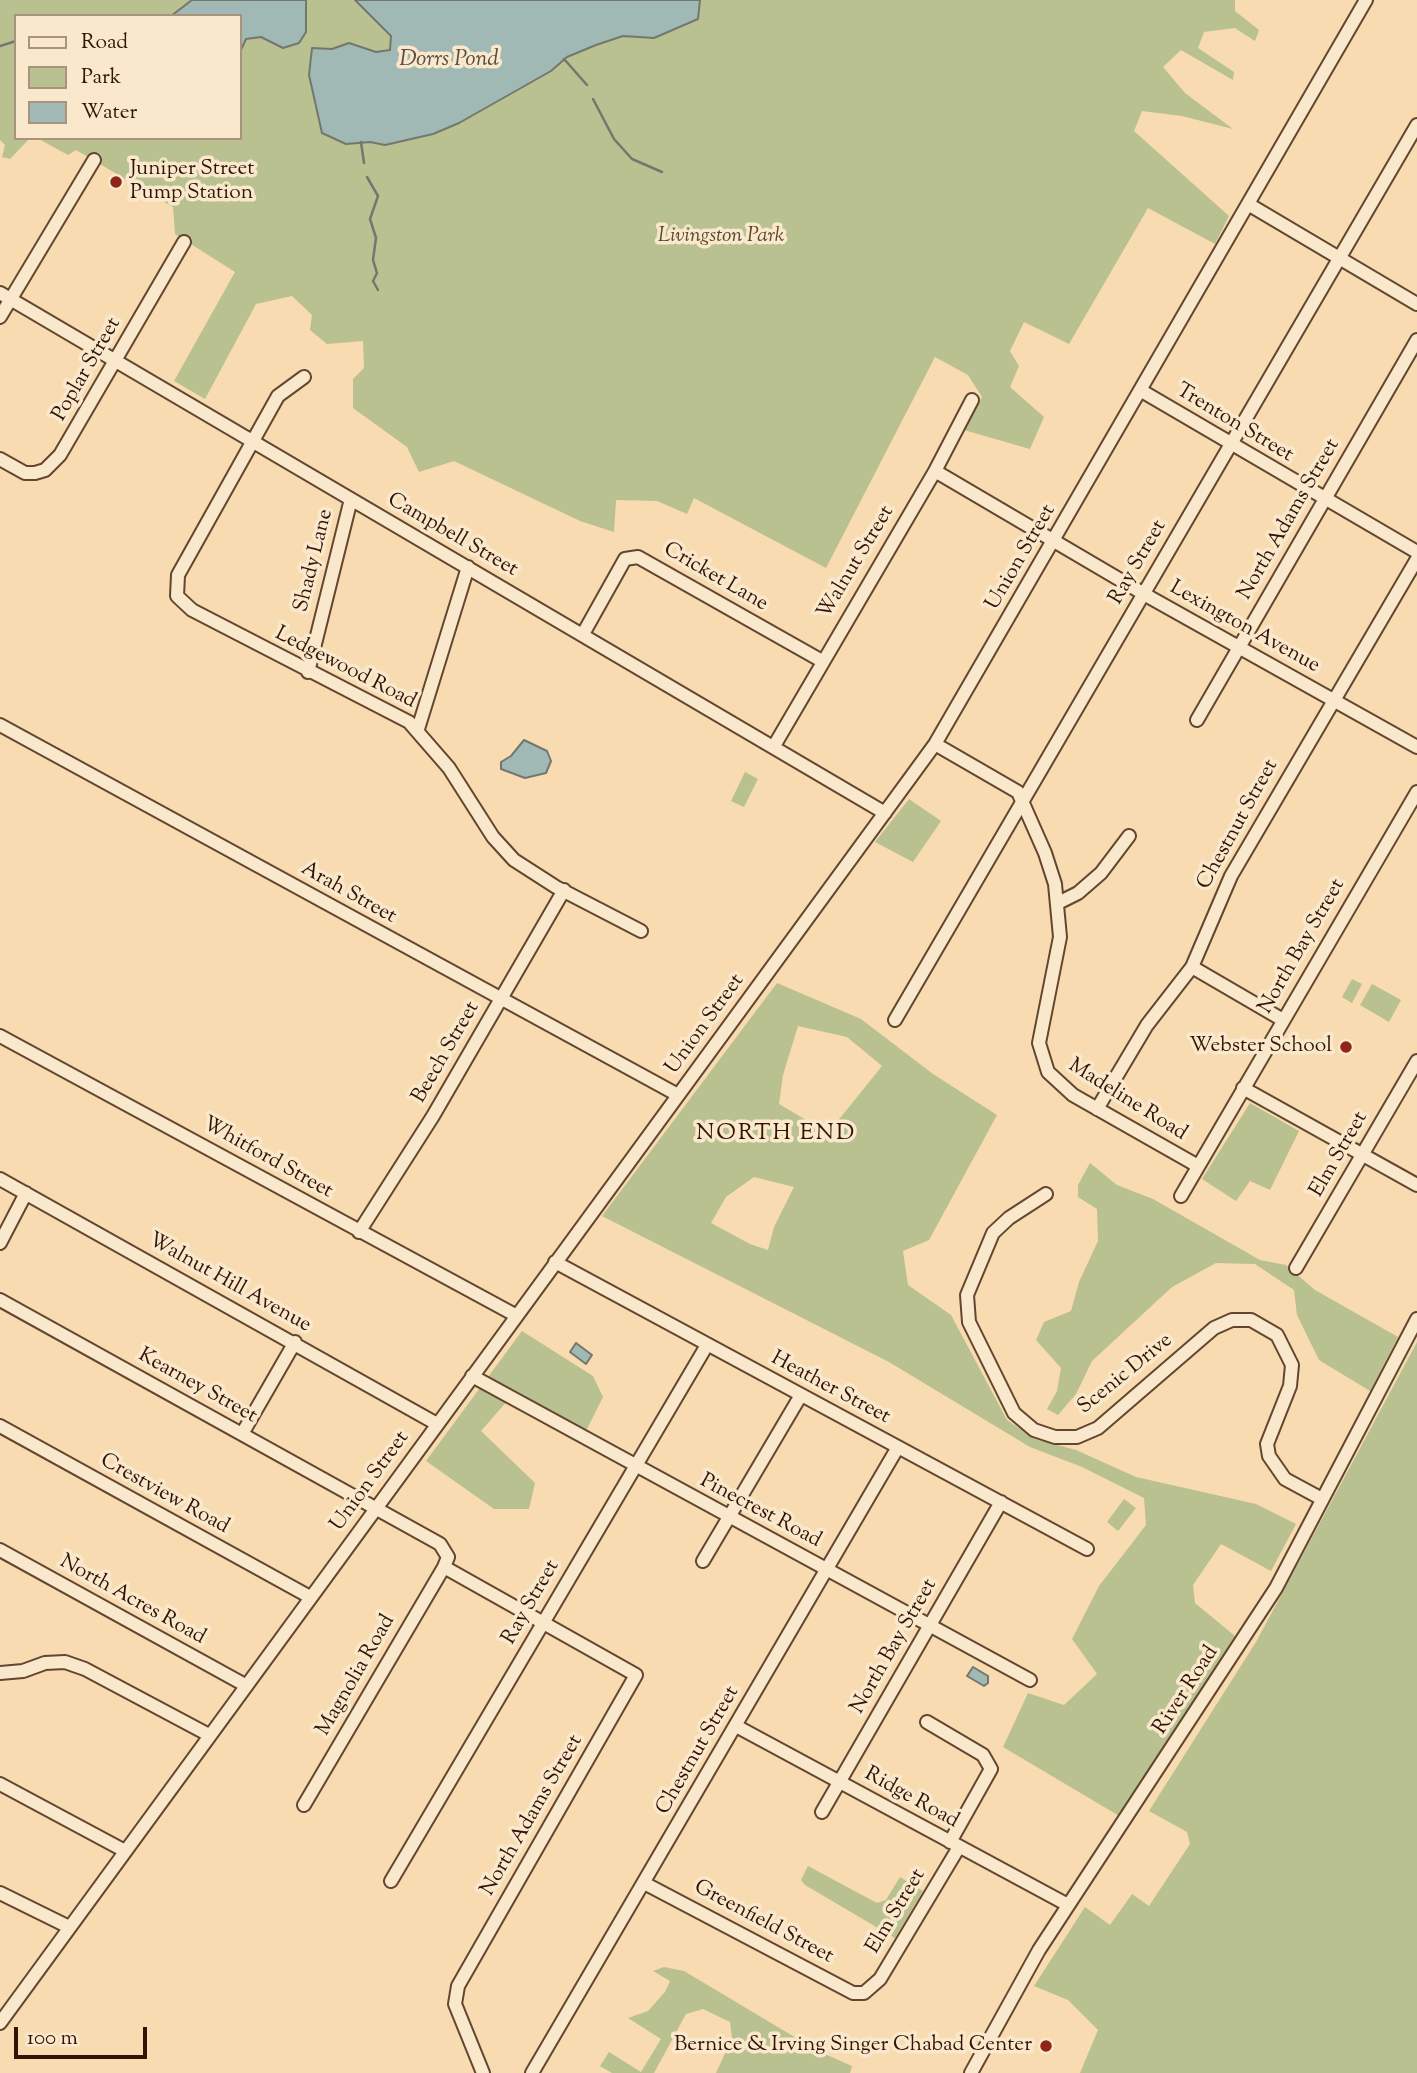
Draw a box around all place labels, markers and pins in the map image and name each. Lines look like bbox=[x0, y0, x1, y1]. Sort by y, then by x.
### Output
place label: Juniper Street Pump Station bbox=[130, 157, 254, 207]
marker: Juniper Street Pump Station bbox=[108, 174, 124, 190]
place label: Webster School bbox=[1189, 1034, 1332, 1060]
marker: Webster School bbox=[1338, 1039, 1354, 1055]
place label: Bernice & Irving Singer Chabad Center bbox=[674, 2033, 1032, 2059]
marker: Bernice & Irving Singer Chabad Center bbox=[1038, 2038, 1054, 2054]

